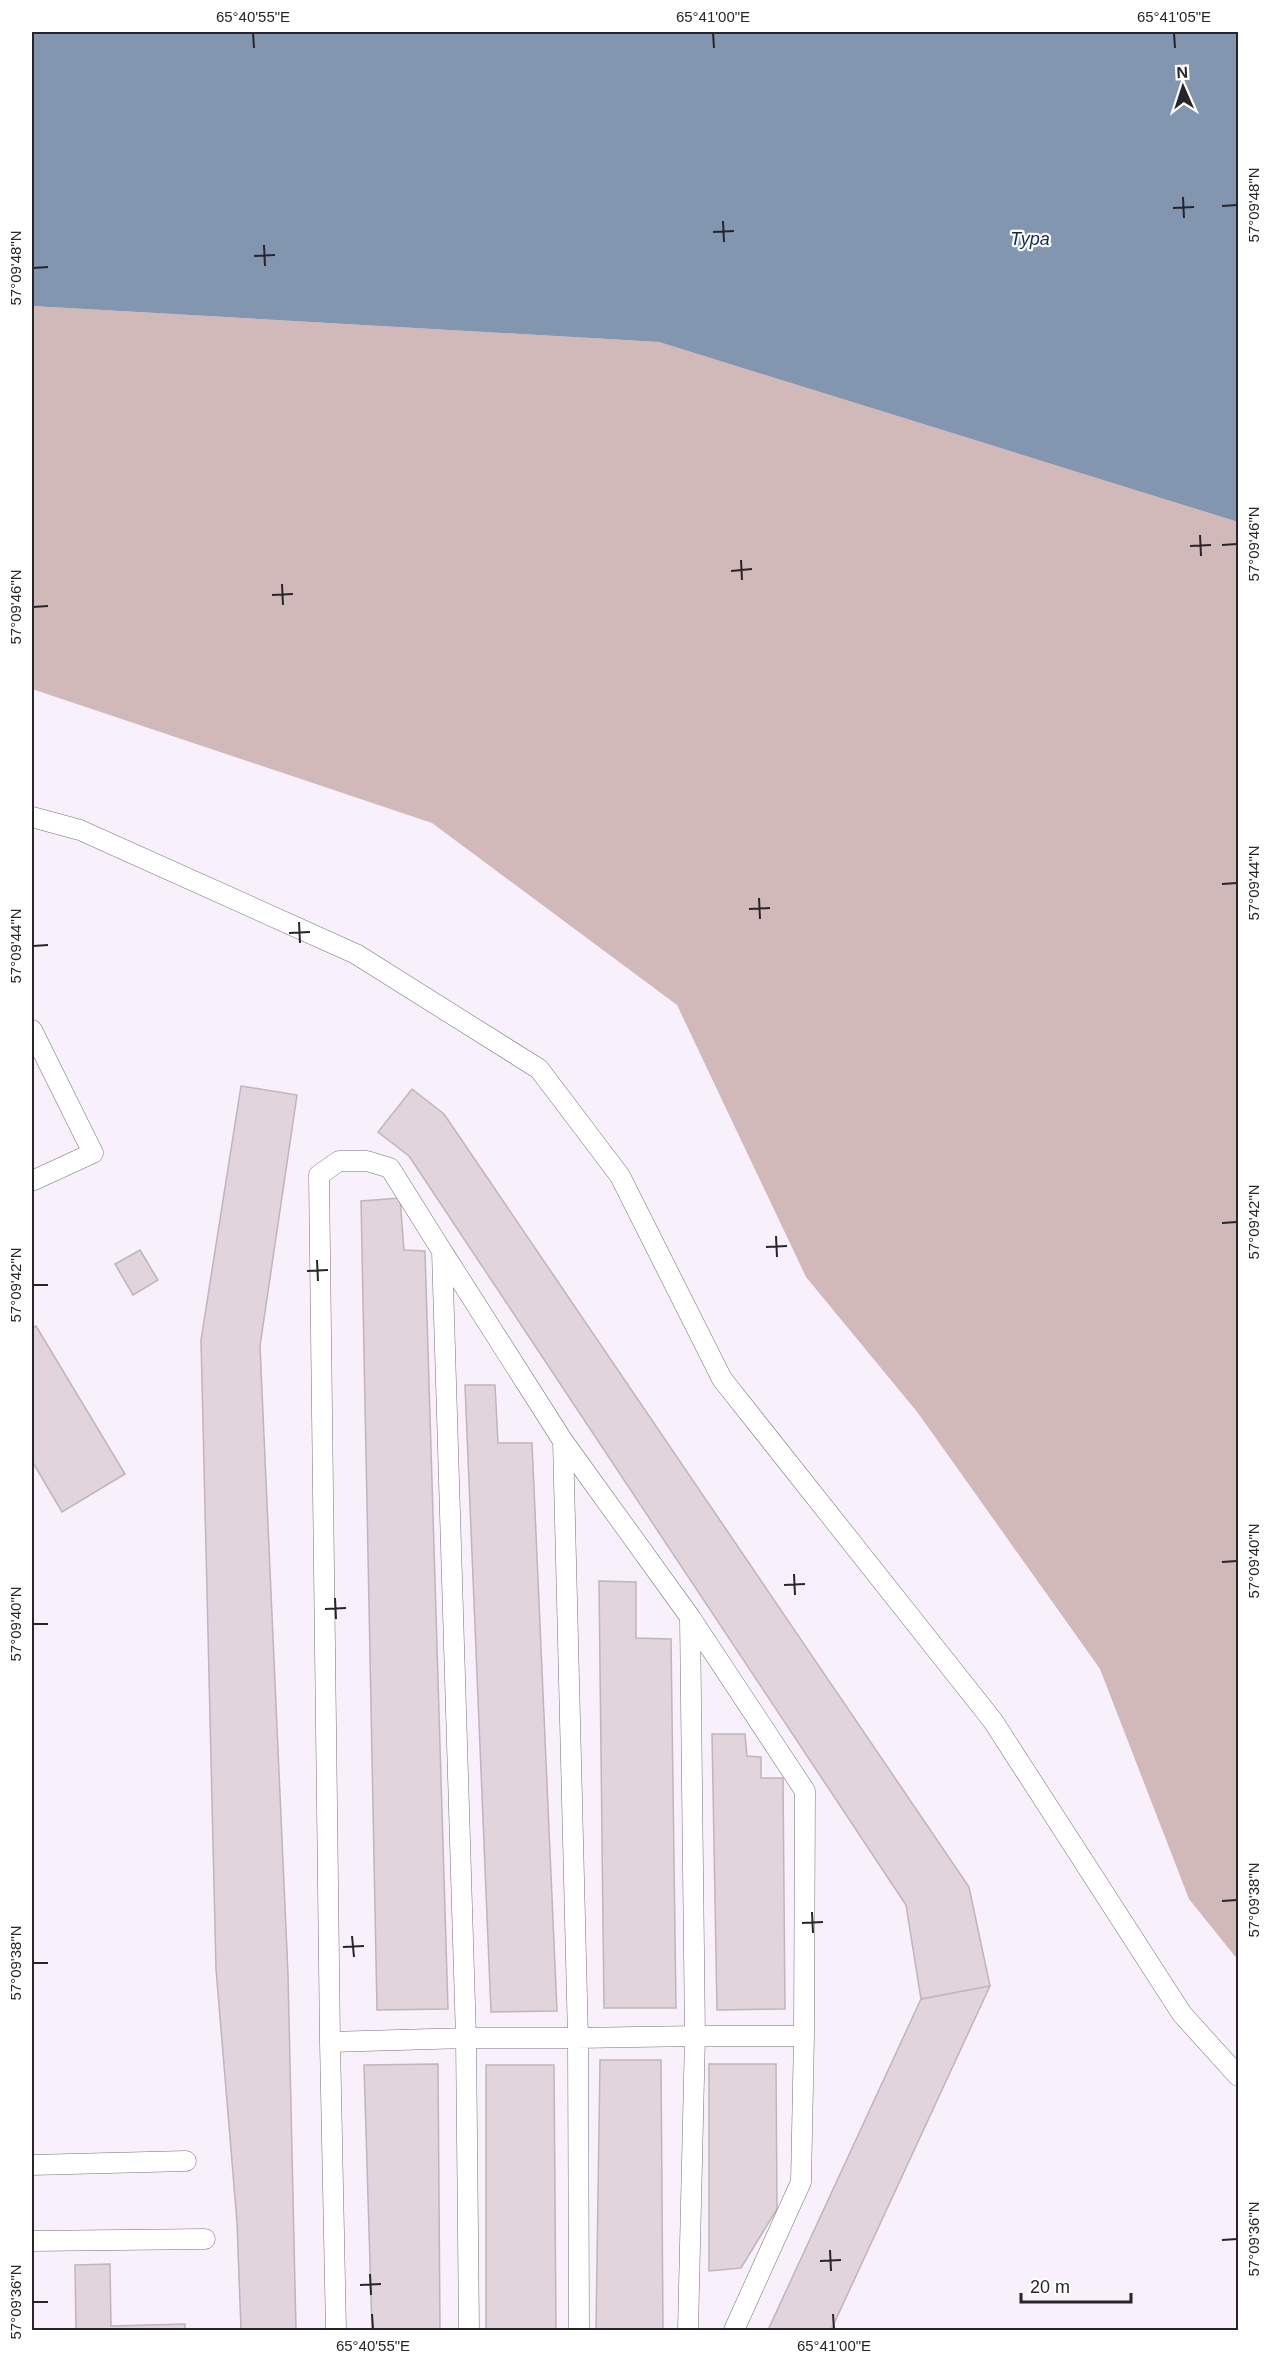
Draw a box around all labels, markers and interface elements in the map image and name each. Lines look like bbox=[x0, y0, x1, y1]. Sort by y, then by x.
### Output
text: 65°40'55"E bbox=[216, 8, 290, 25]
text: 65°41'00"E bbox=[676, 8, 750, 25]
text: 65°41'05"E bbox=[1137, 8, 1211, 25]
north arrow bbox=[1153, 57, 1213, 117]
text: N bbox=[1176, 64, 1188, 81]
text: 57°09'48"N bbox=[1245, 167, 1262, 243]
water label: Тура bbox=[1010, 229, 1050, 249]
text: 57°09'48"N bbox=[7, 230, 24, 306]
text: 57°09'46"N bbox=[1245, 506, 1262, 582]
text: 57°09'46"N bbox=[7, 569, 24, 645]
text: 57°09'44"N bbox=[1245, 845, 1262, 921]
text: 57°09'44"N bbox=[7, 908, 24, 984]
text: 57°09'42"N bbox=[1245, 1184, 1262, 1260]
text: 57°09'42"N bbox=[7, 1247, 24, 1323]
text: 57°09'40"N bbox=[1245, 1523, 1262, 1599]
text: 57°09'40"N bbox=[7, 1586, 24, 1662]
text: 57°09'38"N bbox=[1245, 1862, 1262, 1938]
text: 57°09'38"N bbox=[7, 1925, 24, 2001]
text: 57°09'36"N bbox=[1245, 2201, 1262, 2277]
text: 57°09'36"N bbox=[7, 2264, 24, 2340]
scale bar bbox=[1021, 2266, 1130, 2304]
text: 20 m bbox=[1030, 2277, 1070, 2297]
text: 65°40'55"E bbox=[336, 2337, 410, 2354]
text: 65°41'00"E bbox=[797, 2337, 871, 2354]

